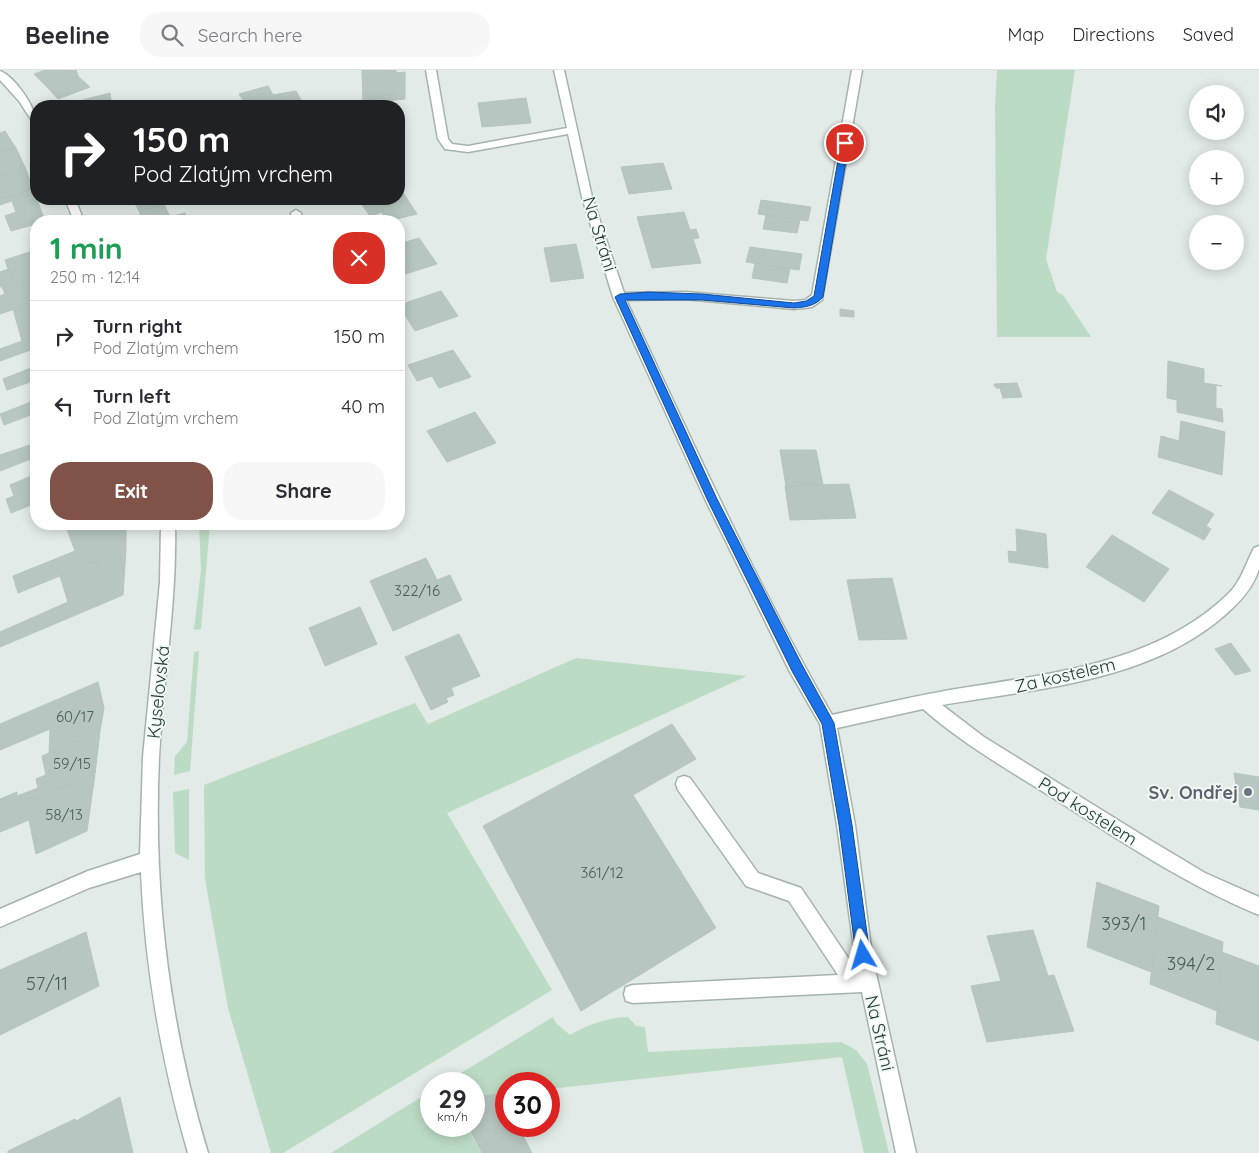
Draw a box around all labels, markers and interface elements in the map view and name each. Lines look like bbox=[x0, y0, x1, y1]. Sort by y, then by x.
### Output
search box bbox=[140, 12, 490, 57]
text: Beeline bbox=[25, 20, 110, 50]
icon: search bbox=[158, 21, 186, 49]
text: Search here bbox=[198, 23, 303, 47]
text: Map bbox=[1007, 23, 1044, 46]
text: Directions bbox=[1072, 23, 1155, 46]
text: Saved bbox=[1183, 23, 1234, 46]
map controls bbox=[1189, 85, 1244, 270]
button: sound bbox=[1189, 85, 1244, 140]
text: 150 m bbox=[133, 117, 230, 161]
icon: right bbox=[50, 120, 115, 185]
pin bbox=[824, 122, 866, 164]
icon: arrive bbox=[831, 129, 859, 157]
button: + bbox=[1189, 150, 1244, 205]
text: Pod Zlatým vrchem bbox=[133, 160, 333, 188]
street label: Na Stráni bbox=[578, 194, 622, 274]
button: − bbox=[1189, 215, 1244, 270]
text: 1 min bbox=[50, 229, 123, 267]
button: close bbox=[333, 232, 385, 284]
text: 250 m · 12:14 bbox=[50, 267, 140, 287]
text: Turn right bbox=[93, 314, 182, 338]
icon: right bbox=[50, 322, 78, 350]
text: 150 m bbox=[334, 324, 385, 348]
text: Pod Zlatým vrchem bbox=[93, 338, 239, 358]
text: Turn left bbox=[93, 384, 171, 408]
icon: left bbox=[50, 392, 78, 420]
text: 40 m bbox=[341, 394, 385, 418]
text: Pod Zlatým vrchem bbox=[93, 408, 239, 428]
button: Exit bbox=[50, 462, 213, 520]
button: Share bbox=[223, 462, 385, 520]
house number: 322/16 bbox=[394, 581, 440, 600]
street label: Kyselovská bbox=[142, 644, 174, 740]
street label: Za kostelem bbox=[1012, 652, 1118, 698]
house number: 60/17 bbox=[56, 707, 94, 726]
house number: 59/15 bbox=[53, 754, 91, 773]
street label: Pod kostelem bbox=[1034, 771, 1142, 851]
place label: Sv. Ondřej bbox=[1149, 781, 1238, 804]
marker: Sv. Ondřej bbox=[1242, 786, 1254, 798]
house number: 58/13 bbox=[45, 805, 83, 824]
house number: 361/12 bbox=[580, 863, 624, 882]
house number: 393/1 bbox=[1102, 912, 1146, 935]
position arrow bbox=[836, 928, 888, 980]
house number: 394/2 bbox=[1167, 952, 1215, 975]
house number: 57/11 bbox=[26, 972, 68, 995]
street label: Na Stráni bbox=[860, 993, 900, 1073]
speed limit sign: 30 bbox=[495, 1072, 560, 1137]
text: 29 bbox=[438, 1083, 467, 1114]
text: km/h bbox=[437, 1109, 468, 1124]

